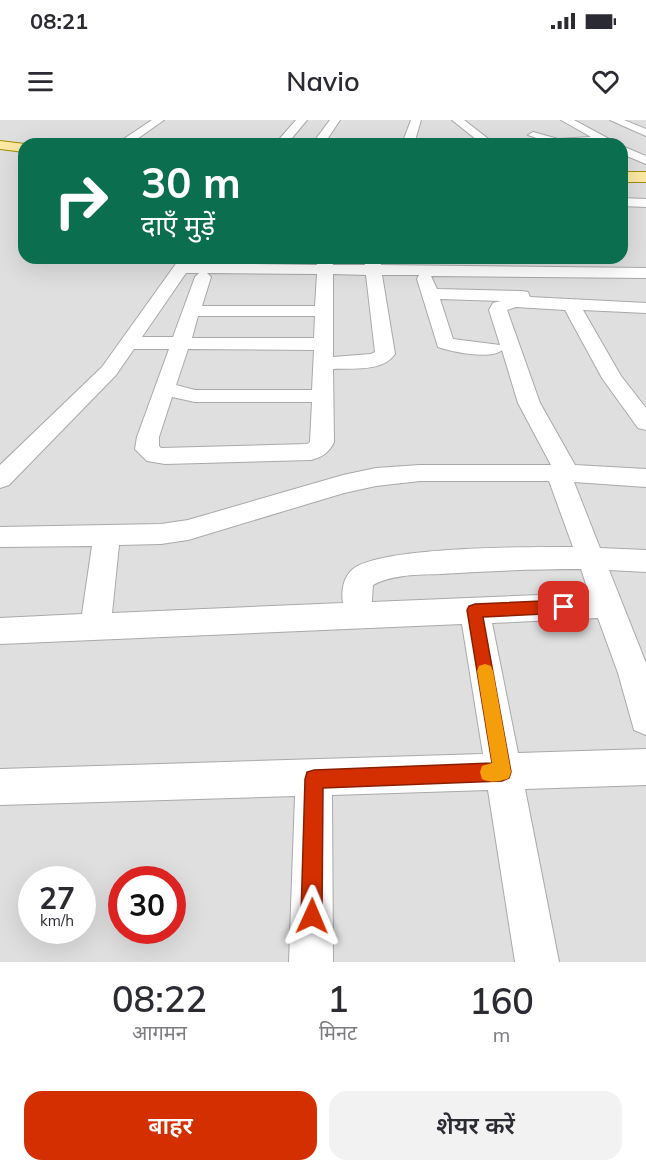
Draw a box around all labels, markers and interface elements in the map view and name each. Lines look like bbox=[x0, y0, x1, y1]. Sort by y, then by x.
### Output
text: 08:21 bbox=[30, 7, 88, 35]
text: Navio bbox=[286, 64, 360, 98]
icon: menu bbox=[24, 65, 57, 98]
icon: heart bbox=[589, 65, 622, 98]
text: 30 m bbox=[141, 156, 241, 209]
icon: right bbox=[42, 162, 120, 240]
text: दाएँ मुड़ें bbox=[141, 208, 215, 242]
pin bbox=[538, 581, 589, 632]
icon: arrive bbox=[547, 590, 580, 623]
speed limit sign: 30 bbox=[108, 866, 186, 944]
text: 27 bbox=[39, 879, 75, 917]
position arrow bbox=[280, 884, 344, 948]
text: km/h bbox=[40, 911, 74, 930]
text: 08:22 bbox=[112, 976, 207, 1021]
text: 1 bbox=[327, 976, 349, 1021]
text: 160 bbox=[469, 978, 534, 1023]
text: आगमन bbox=[132, 1020, 187, 1045]
text: मिनट bbox=[319, 1020, 357, 1045]
text: m bbox=[493, 1022, 510, 1047]
button: बाहर bbox=[24, 1091, 317, 1160]
button: शेयर करें bbox=[329, 1091, 622, 1160]

